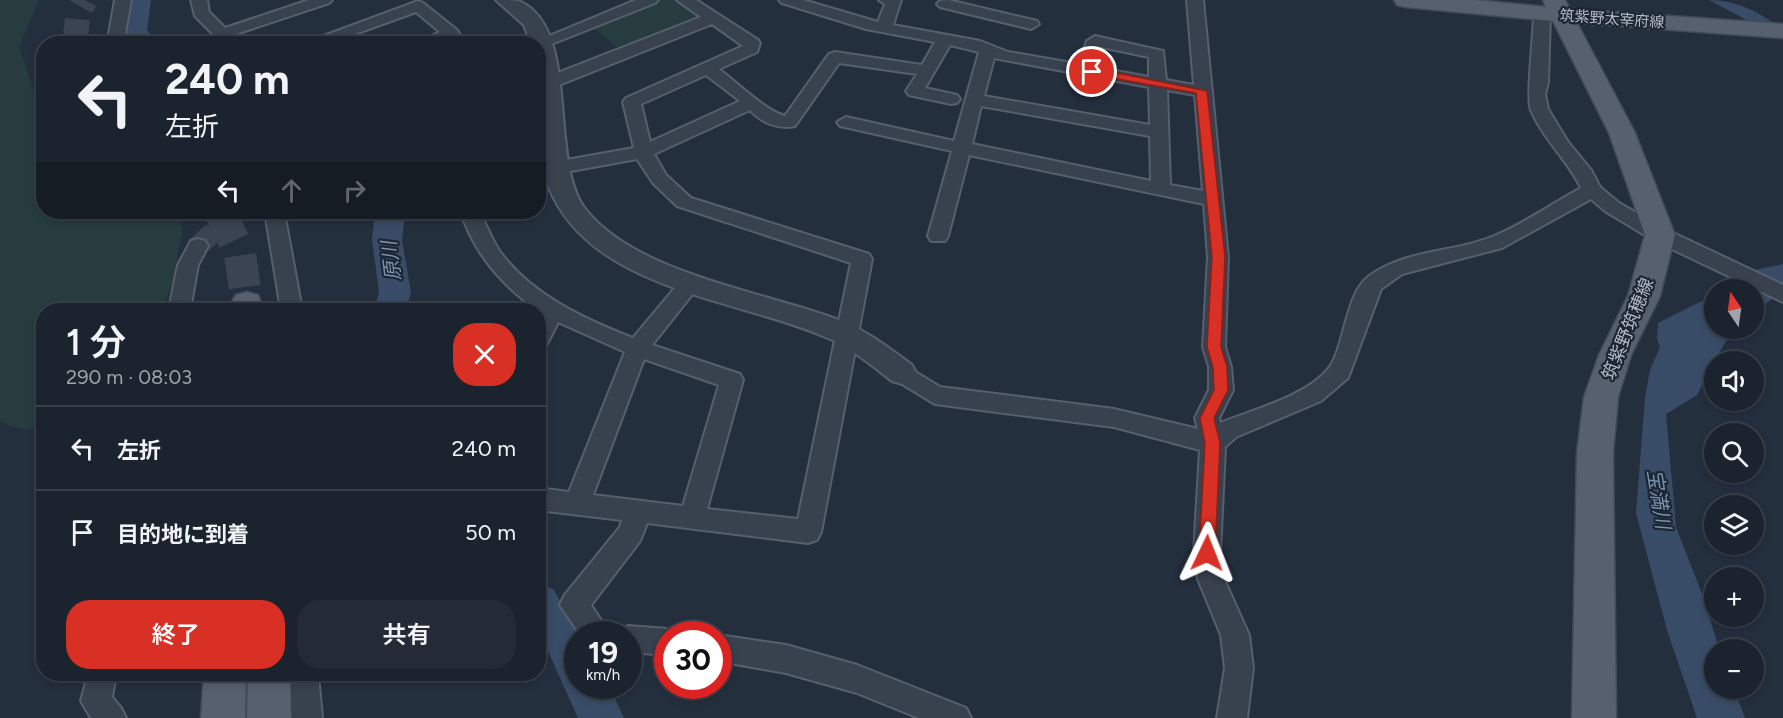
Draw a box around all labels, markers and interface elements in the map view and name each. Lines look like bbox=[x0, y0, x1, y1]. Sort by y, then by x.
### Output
street label: 筑紫野太宰府線 bbox=[1559, 6, 1665, 32]
pin bbox=[1066, 46, 1117, 97]
text: 240 m bbox=[165, 54, 290, 105]
icon: arrive bbox=[1075, 55, 1108, 88]
icon: left bbox=[66, 60, 144, 138]
text: 左折 bbox=[165, 110, 219, 143]
icon: left bbox=[212, 174, 245, 207]
icon: ahead bbox=[275, 174, 308, 207]
icon: right bbox=[338, 174, 371, 207]
water label: 原川 bbox=[376, 238, 405, 282]
street label: 筑紫野筑穂線 bbox=[1598, 275, 1658, 383]
north arrow bbox=[1704, 279, 1764, 339]
map controls bbox=[1704, 279, 1764, 699]
text: 1 分 bbox=[66, 321, 126, 364]
button: close bbox=[453, 323, 516, 386]
button: sound bbox=[1704, 351, 1764, 411]
text: 290 m · 08:03 bbox=[66, 365, 192, 389]
button: search bbox=[1704, 423, 1764, 483]
icon: left bbox=[66, 432, 99, 465]
text: 240 m bbox=[452, 435, 516, 462]
text: 左折 bbox=[117, 437, 161, 464]
water label: 宝満川 bbox=[1642, 467, 1676, 532]
button: layers bbox=[1704, 495, 1764, 555]
icon: arrive bbox=[66, 516, 99, 549]
text: 50 m bbox=[465, 519, 516, 546]
text: 目的地に到着 bbox=[117, 521, 249, 548]
position arrow bbox=[1175, 521, 1239, 585]
button: + bbox=[1704, 567, 1764, 627]
button: 終了 bbox=[66, 600, 285, 669]
button: 共有 bbox=[297, 600, 516, 669]
speed limit sign: 30 bbox=[654, 621, 732, 699]
text: 19 bbox=[588, 634, 618, 671]
button: − bbox=[1704, 639, 1764, 699]
text: km/h bbox=[586, 666, 620, 684]

